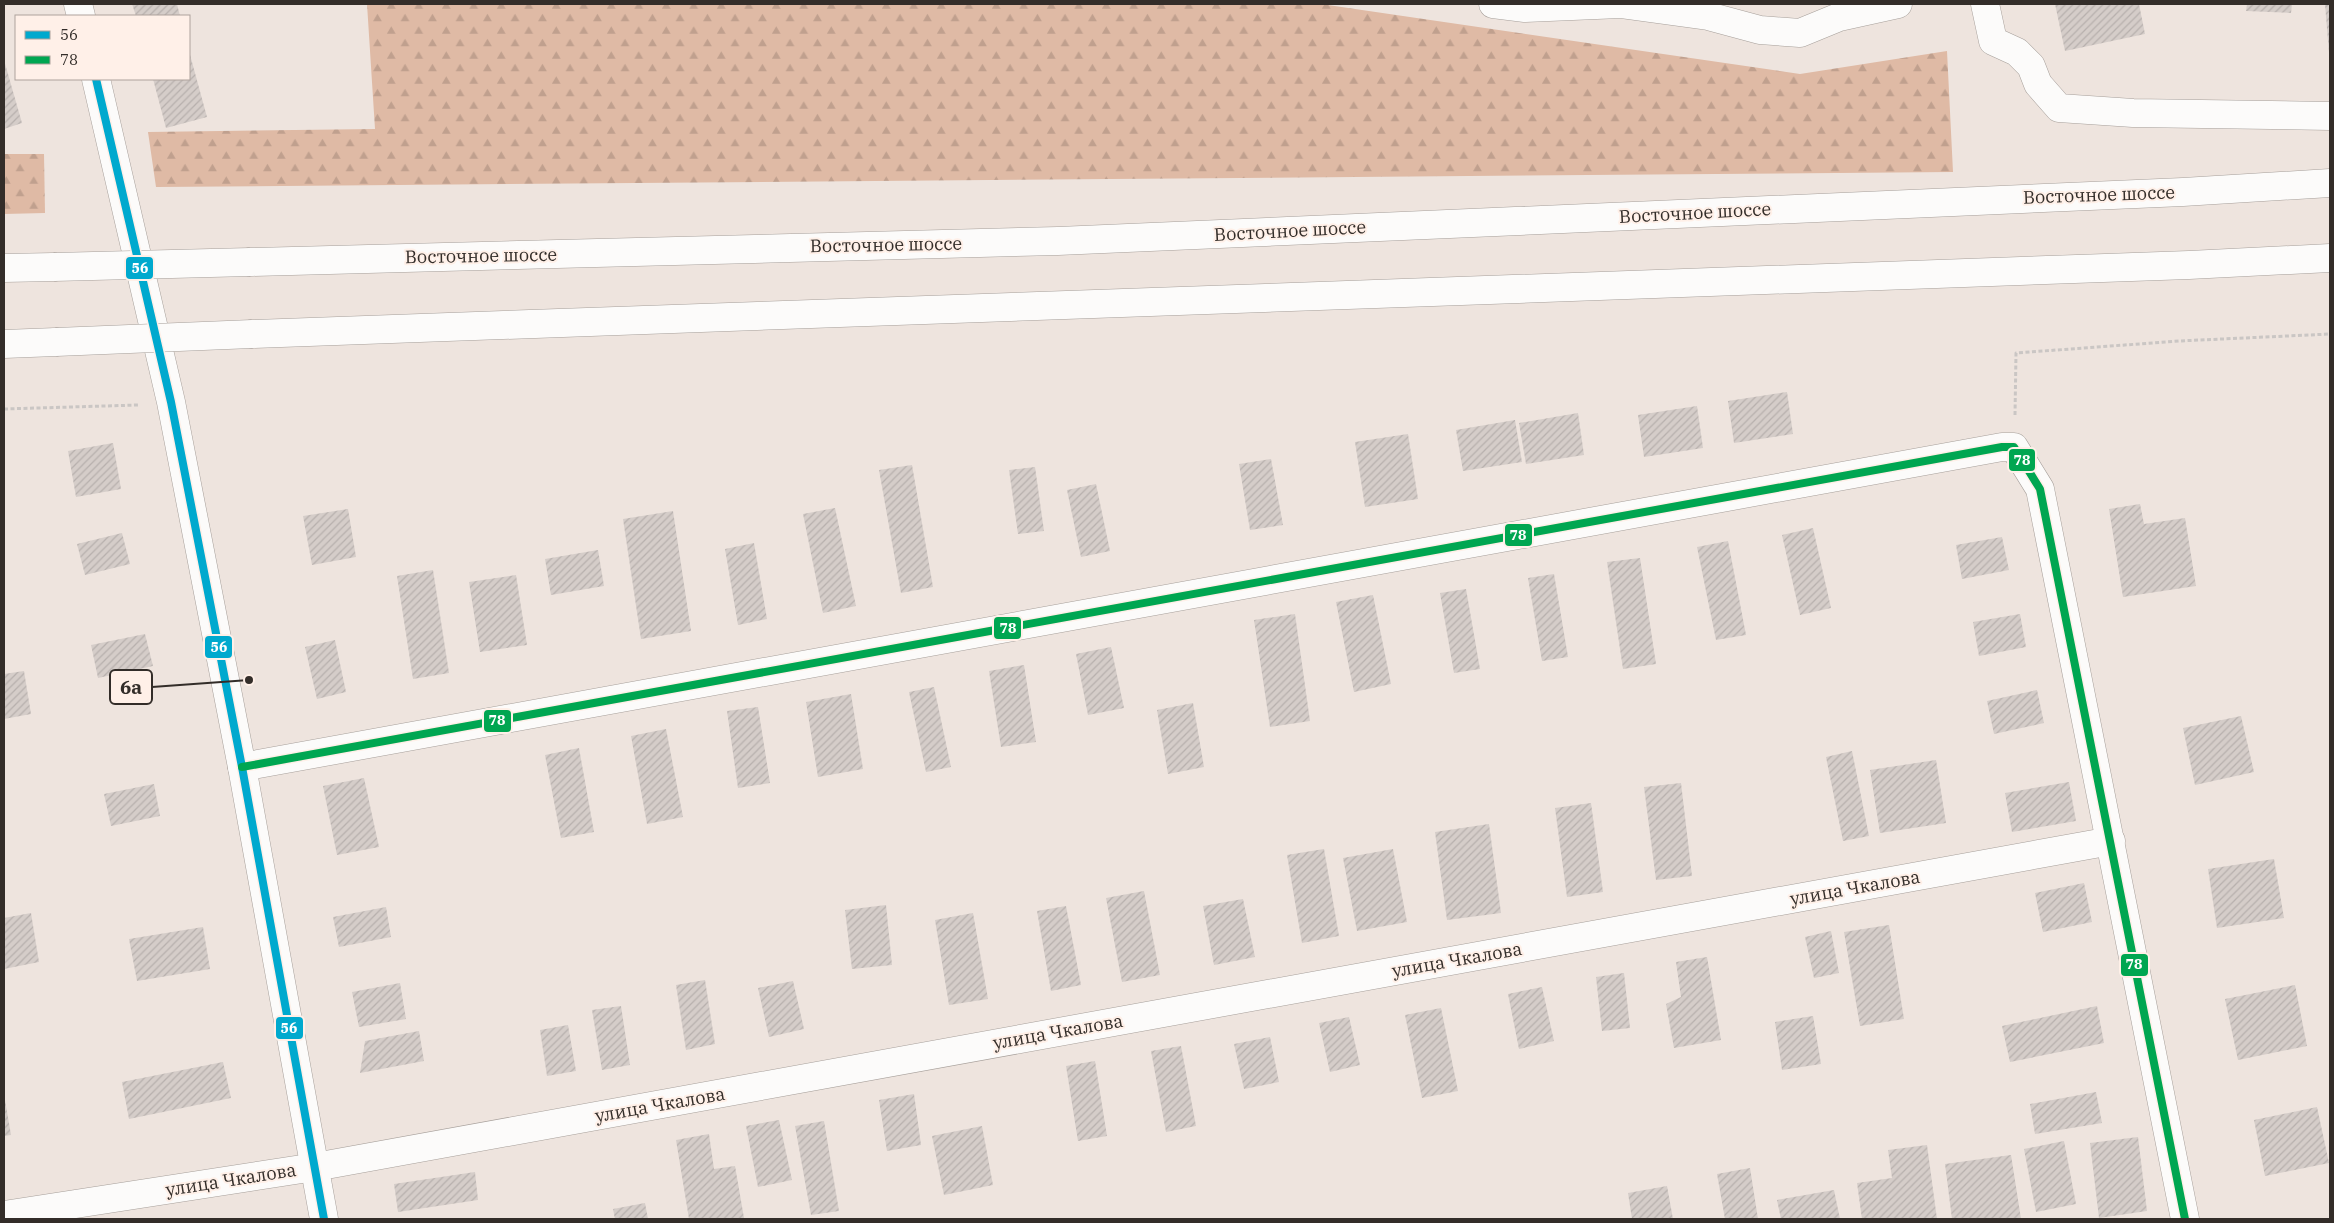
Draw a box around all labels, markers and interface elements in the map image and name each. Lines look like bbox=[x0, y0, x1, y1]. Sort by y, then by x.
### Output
legend bbox=[15, 15, 190, 80]
text: 56 bbox=[60, 25, 78, 44]
text: 78 bbox=[60, 50, 78, 69]
street label: Восточное шоссе bbox=[2023, 180, 2175, 209]
street label: Восточное шоссе bbox=[1618, 197, 1772, 228]
street label: Восточное шоссе bbox=[1213, 215, 1367, 246]
street label: Восточное шоссе bbox=[810, 232, 962, 257]
street label: Восточное шоссе bbox=[405, 243, 557, 268]
line badge: 56 bbox=[125, 256, 154, 280]
text: 56 bbox=[132, 259, 148, 277]
line badge: 78 bbox=[2008, 448, 2036, 472]
text: 78 bbox=[2014, 451, 2030, 469]
line badge: 78 bbox=[1504, 523, 1533, 547]
text: 78 bbox=[1510, 526, 1526, 544]
line badge: 78 bbox=[993, 616, 1022, 640]
text: 78 bbox=[1000, 619, 1016, 637]
line badge: 56 bbox=[204, 635, 233, 659]
text: 56 bbox=[211, 638, 227, 656]
callout: 6а bbox=[110, 670, 152, 704]
text: 6а bbox=[120, 675, 142, 699]
line badge: 78 bbox=[483, 709, 512, 733]
text: 78 bbox=[489, 711, 505, 729]
street label: улица Чкалова bbox=[1788, 865, 1922, 910]
street label: улица Чкалова bbox=[1390, 937, 1524, 982]
line badge: 78 bbox=[2120, 953, 2149, 977]
text: 78 bbox=[2126, 955, 2142, 973]
street label: улица Чкалова bbox=[991, 1009, 1125, 1054]
line badge: 56 bbox=[275, 1016, 304, 1040]
text: 56 bbox=[281, 1019, 297, 1037]
street label: улица Чкалова bbox=[593, 1082, 727, 1127]
street label: улица Чкалова bbox=[164, 1158, 298, 1201]

